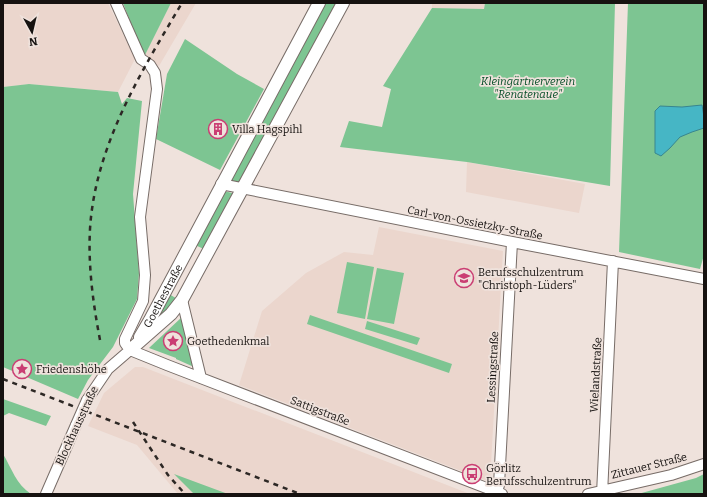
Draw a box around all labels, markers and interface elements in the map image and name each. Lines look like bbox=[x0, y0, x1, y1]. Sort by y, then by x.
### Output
north arrow bbox=[12, 12, 52, 52]
text: N bbox=[28, 34, 38, 49]
park label: Kleingärtnerverein "Renatenaue" bbox=[481, 75, 575, 101]
building icon: Villa Hagspihl bbox=[207, 118, 229, 140]
place label: Villa Hagspihl bbox=[232, 123, 303, 136]
street label: Carl-von-Ossietzky-Straße bbox=[406, 203, 544, 243]
street label: Goethestraße bbox=[140, 262, 185, 330]
place label: Berufsschulzentrum "Christoph-Lüders" bbox=[478, 266, 584, 292]
school or university icon: Berufsschulzentrum "Christoph-Lüders" bbox=[453, 267, 475, 289]
place icon: Goethedenkmal bbox=[162, 330, 184, 352]
street label: Lessingstraße bbox=[485, 331, 501, 403]
place label: Goethedenkmal bbox=[187, 335, 269, 348]
street label: Wielandstraße bbox=[588, 337, 604, 413]
place icon: Friedenshöhe bbox=[11, 358, 33, 380]
place label: Friedenshöhe bbox=[36, 363, 107, 376]
street label: Blockhausstraße bbox=[53, 384, 101, 468]
street label: Sattigstraße bbox=[289, 394, 351, 428]
street label: Zittauer Straße bbox=[610, 450, 688, 482]
place label: Görlitz Berufsschulzentrum bbox=[486, 462, 592, 488]
bus stop icon: Görlitz Berufsschulzentrum bbox=[461, 463, 483, 485]

